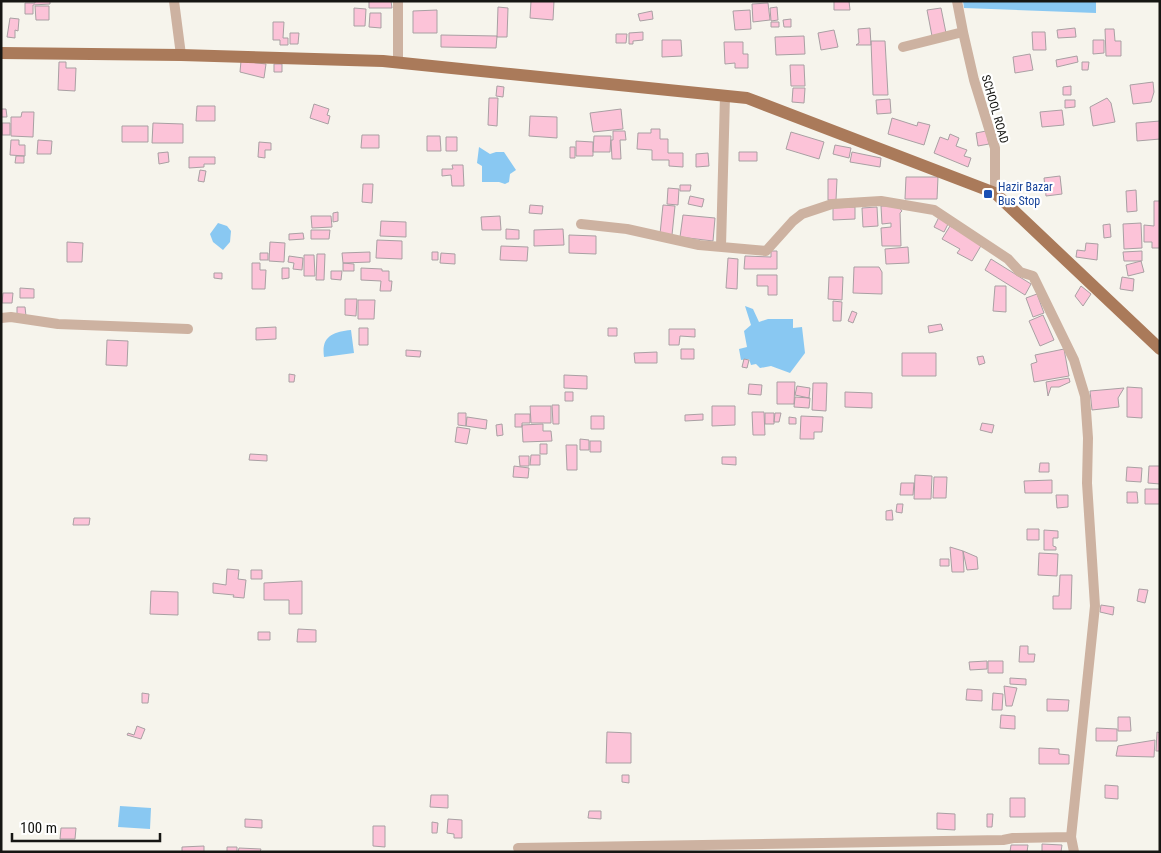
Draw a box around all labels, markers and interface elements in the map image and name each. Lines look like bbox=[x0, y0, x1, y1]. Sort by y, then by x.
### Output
street label: SCHOOL ROAD bbox=[979, 73, 1011, 145]
place label: Hazir Bazar Bus Stop bbox=[998, 180, 1053, 208]
marker: Hazir Bazar Bus Stop bbox=[982, 188, 994, 200]
scale bar bbox=[12, 810, 160, 842]
text: 100 m bbox=[20, 819, 57, 837]

